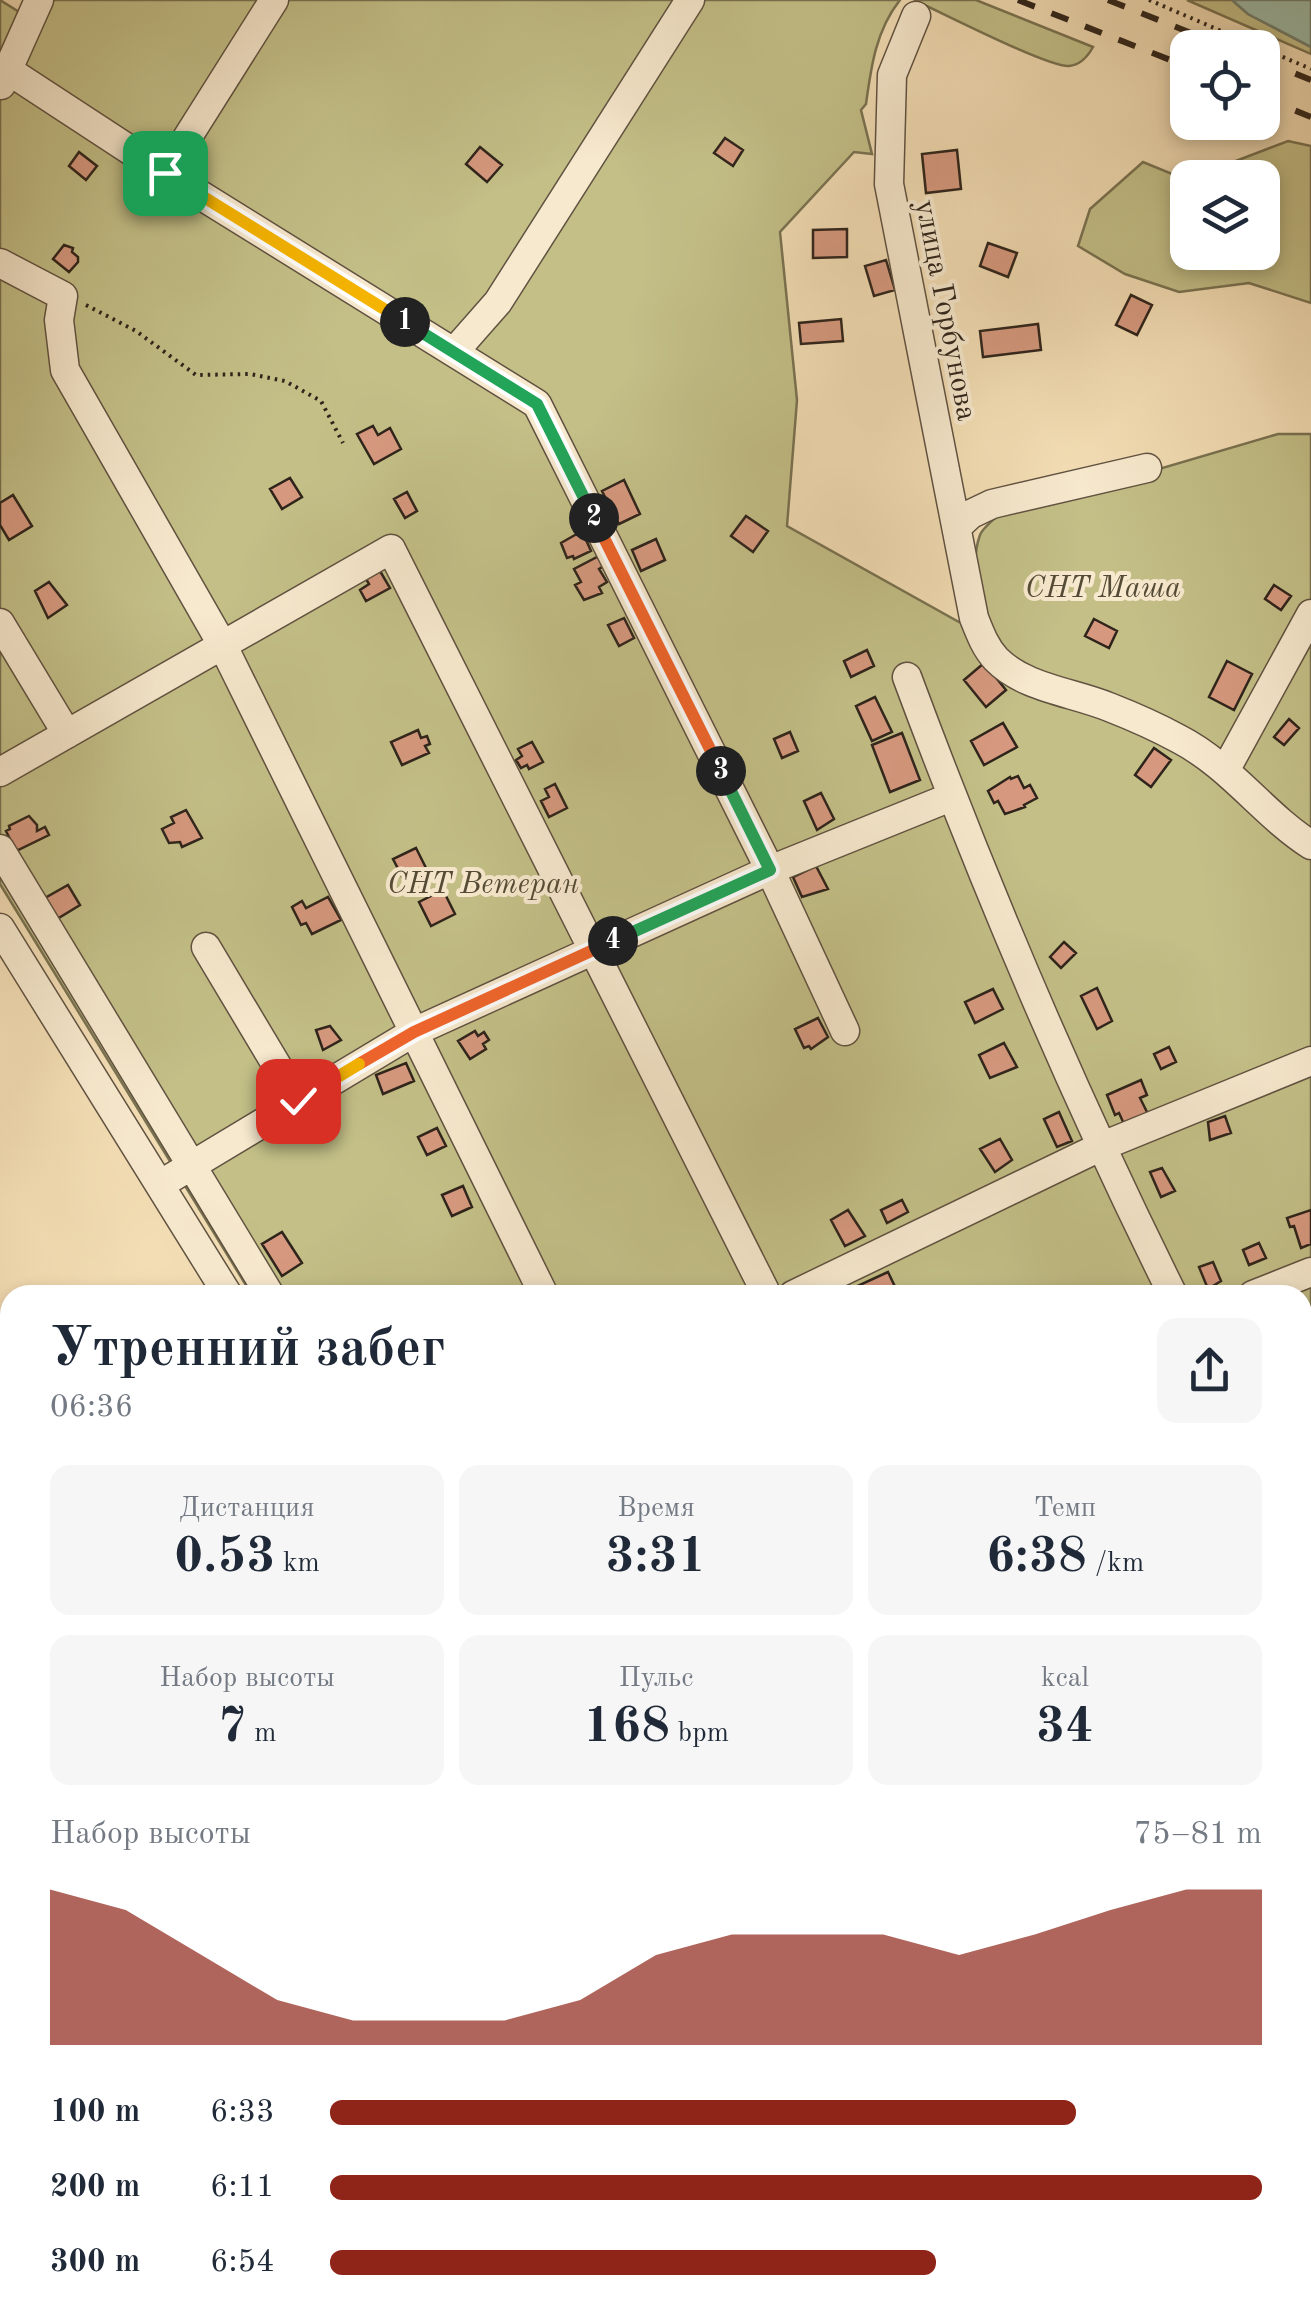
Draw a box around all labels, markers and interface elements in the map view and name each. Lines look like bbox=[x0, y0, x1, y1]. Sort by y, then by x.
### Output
map controls bbox=[1170, 30, 1280, 270]
button: locate bbox=[1170, 30, 1280, 140]
pin bbox=[123, 131, 208, 216]
icon: arrive bbox=[138, 146, 193, 201]
button: layers bbox=[1170, 160, 1280, 270]
street label: улица Горбунова bbox=[909, 197, 981, 423]
pin: 1 bbox=[380, 297, 430, 347]
text: 1 bbox=[397, 308, 413, 336]
pin: 2 bbox=[569, 493, 619, 543]
text: 2 bbox=[586, 504, 602, 532]
park label: СНТ Маша bbox=[1025, 574, 1181, 604]
pin: 3 bbox=[696, 746, 746, 796]
text: 3 bbox=[713, 757, 729, 785]
park label: СНТ Ветеран bbox=[387, 870, 579, 900]
pin: 4 bbox=[588, 916, 638, 966]
text: 4 bbox=[605, 927, 621, 955]
pin bbox=[256, 1059, 341, 1144]
icon: check bbox=[271, 1074, 326, 1129]
button: share bbox=[1157, 1318, 1262, 1423]
text: Утренний забег bbox=[50, 1323, 446, 1378]
text: 06:36 bbox=[50, 1392, 133, 1424]
text: Дистанция bbox=[179, 1495, 315, 1523]
text: Время bbox=[617, 1495, 695, 1523]
text: Темп bbox=[1034, 1495, 1096, 1523]
text: 0.53 bbox=[174, 1533, 275, 1583]
text: 3:31 bbox=[606, 1533, 707, 1583]
text: 6:38 bbox=[986, 1533, 1087, 1583]
text: km bbox=[275, 1550, 320, 1578]
text: /km bbox=[1087, 1550, 1144, 1578]
text: Набор высоты bbox=[159, 1665, 335, 1693]
text: Пульс bbox=[619, 1665, 693, 1693]
text: kcal bbox=[1041, 1665, 1089, 1693]
text: 7 bbox=[217, 1703, 246, 1753]
text: 168 bbox=[583, 1703, 670, 1753]
text: 34 bbox=[1036, 1703, 1094, 1753]
text: m bbox=[246, 1720, 277, 1748]
text: bpm bbox=[670, 1720, 729, 1748]
text: Набор высоты bbox=[50, 1819, 251, 1851]
text: 75–81 m bbox=[1134, 1819, 1262, 1851]
text: 100 m bbox=[50, 2097, 140, 2129]
text: 6:33 bbox=[210, 2097, 275, 2129]
text: 200 m bbox=[50, 2172, 140, 2204]
text: 6:11 bbox=[210, 2172, 275, 2204]
text: 300 m bbox=[50, 2247, 140, 2279]
text: 6:54 bbox=[210, 2247, 275, 2279]

